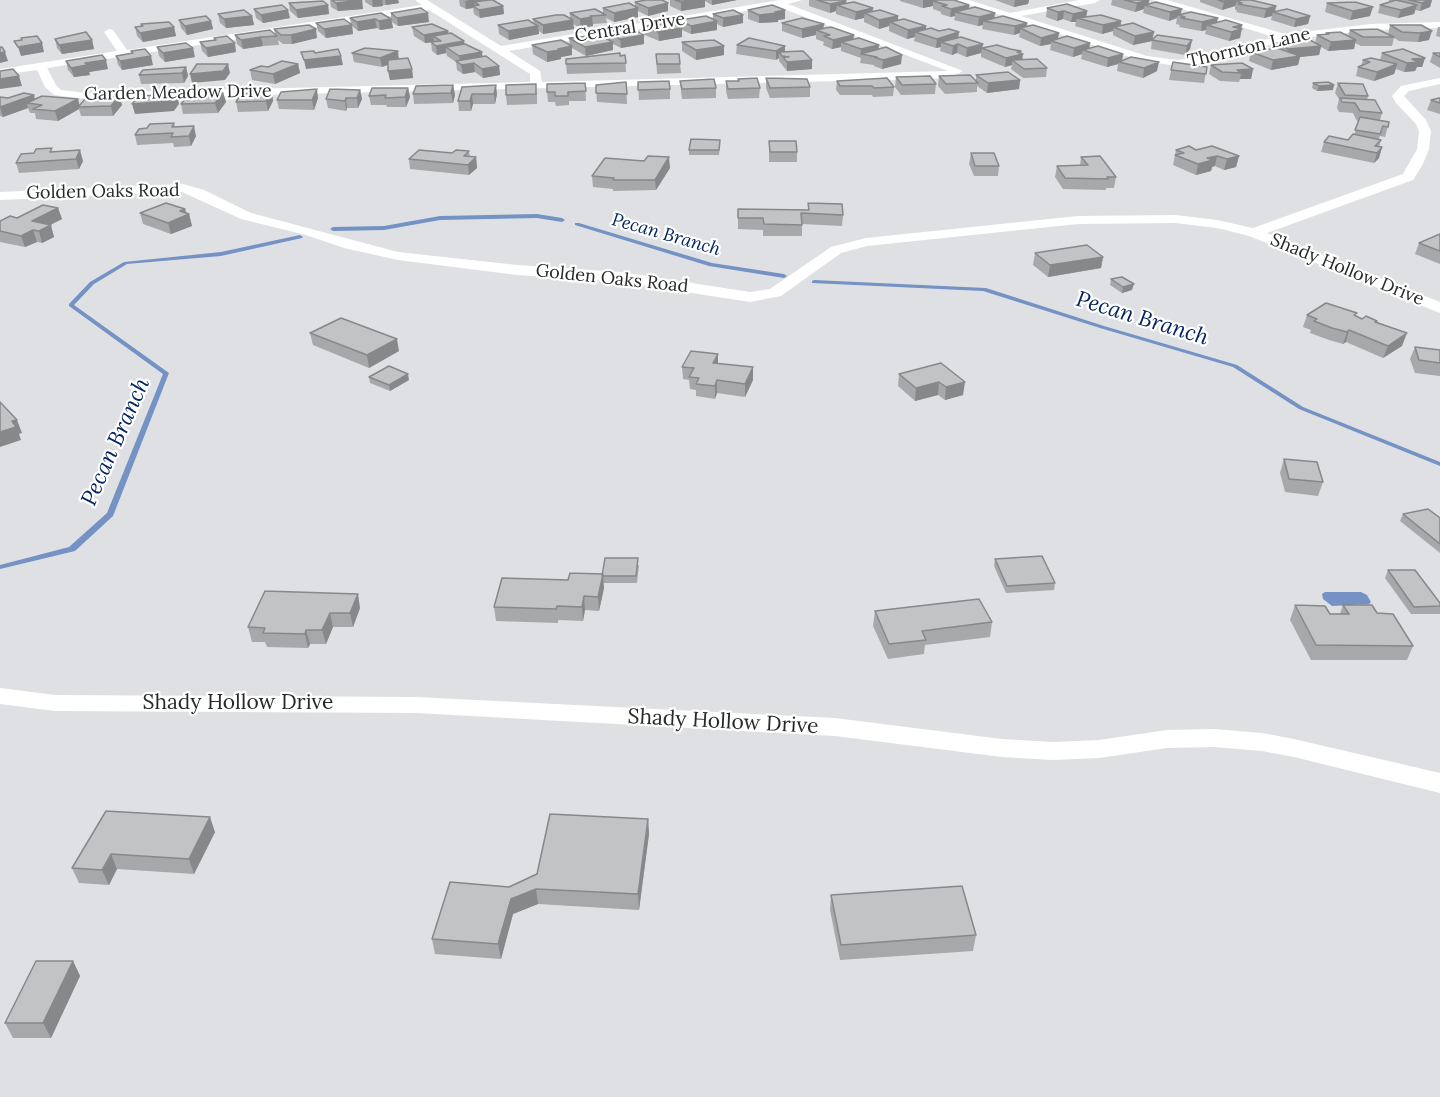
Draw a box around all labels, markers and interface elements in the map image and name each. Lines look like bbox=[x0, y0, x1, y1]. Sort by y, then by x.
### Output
street label: Central Drive bbox=[573, 9, 687, 47]
street label: Thornton Lane bbox=[1186, 23, 1312, 73]
street label: Garden Meadow Drive bbox=[84, 81, 272, 105]
street label: Golden Oaks Road bbox=[26, 180, 180, 204]
water label: Pecan Branch bbox=[609, 209, 723, 261]
street label: Shady Hollow Drive bbox=[1267, 229, 1427, 311]
street label: Golden Oaks Road bbox=[535, 260, 689, 298]
water label: Pecan Branch bbox=[1073, 286, 1211, 352]
water label: Pecan Branch bbox=[76, 374, 156, 510]
street label: Shady Hollow Drive bbox=[143, 690, 333, 716]
street label: Shady Hollow Drive bbox=[627, 704, 819, 740]

